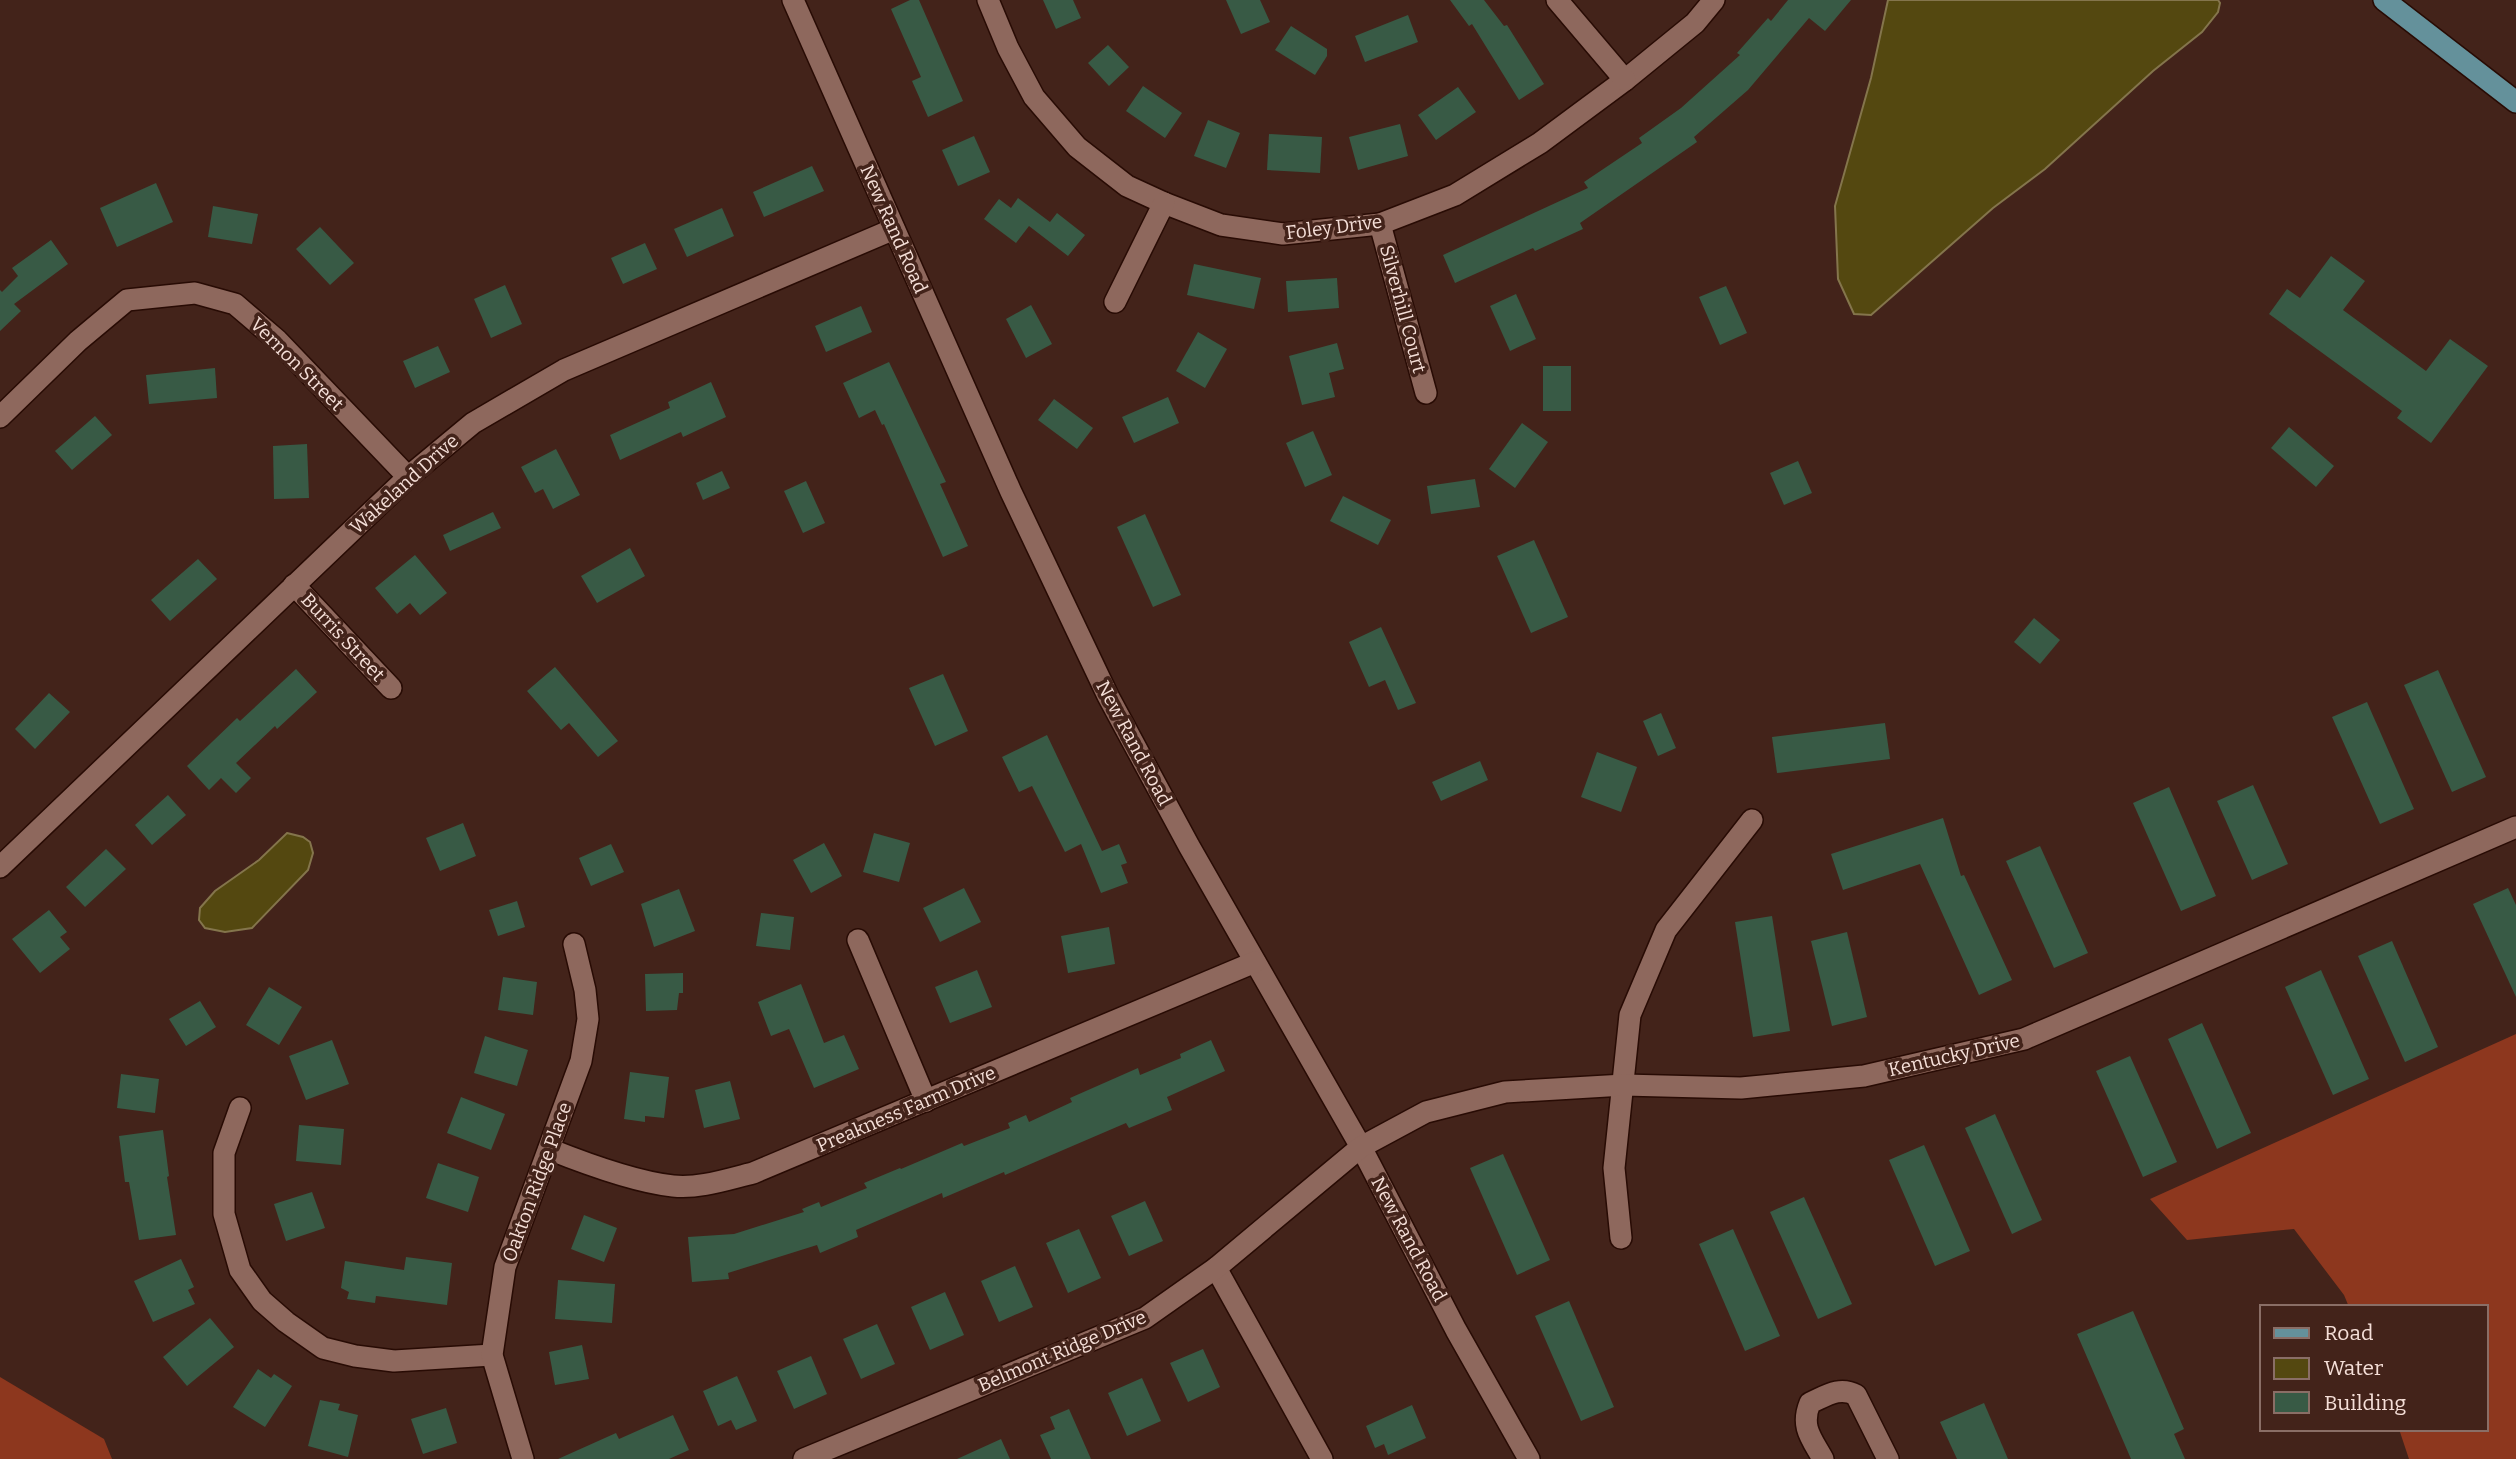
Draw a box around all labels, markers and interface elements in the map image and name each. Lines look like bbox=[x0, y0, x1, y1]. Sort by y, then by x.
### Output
street label: New Rand Road bbox=[855, 161, 933, 297]
street label: Foley Drive bbox=[1285, 210, 1383, 244]
street label: Silverhill Court bbox=[1375, 242, 1431, 376]
street label: Vernon Street bbox=[245, 312, 349, 416]
street label: Wakeland Drive bbox=[345, 429, 463, 539]
street label: Burris Street bbox=[296, 588, 390, 686]
street label: New Rand Road bbox=[1091, 677, 1177, 809]
street label: Kentucky Drive bbox=[1886, 1029, 2022, 1081]
street label: Preakness Farm Drive bbox=[813, 1061, 999, 1157]
street label: Oakton Ridge Place bbox=[497, 1099, 577, 1265]
street label: New Rand Road bbox=[1366, 1173, 1452, 1305]
street label: Belmont Ridge Drive bbox=[975, 1305, 1149, 1397]
legend bbox=[2260, 1305, 2488, 1431]
text: Road bbox=[2324, 1320, 2373, 1346]
text: Water bbox=[2324, 1355, 2383, 1381]
text: Building bbox=[2324, 1390, 2407, 1416]

